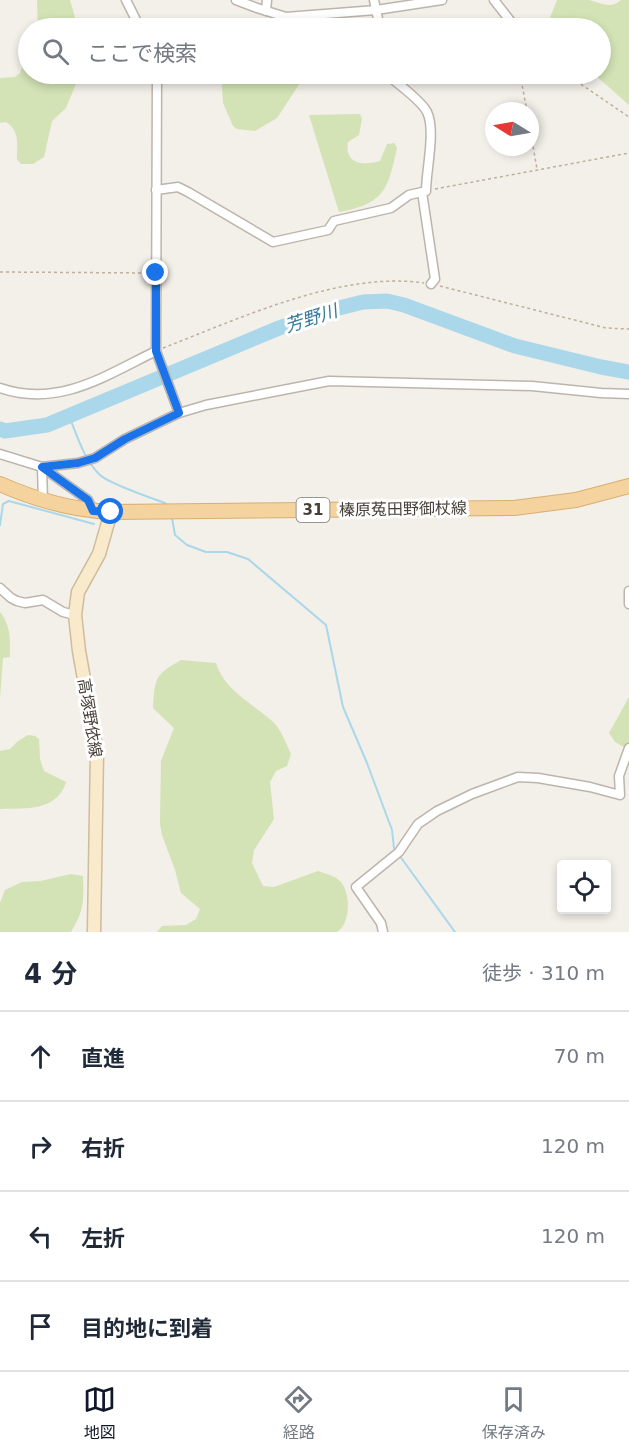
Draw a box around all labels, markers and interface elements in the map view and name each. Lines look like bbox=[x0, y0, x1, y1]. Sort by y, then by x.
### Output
search box bbox=[18, 18, 611, 84]
icon: search bbox=[39, 35, 72, 68]
text: ここで検索 bbox=[87, 41, 197, 66]
north arrow bbox=[485, 102, 539, 156]
route end bbox=[142, 259, 168, 285]
water label: 芳野川 bbox=[282, 299, 342, 336]
route start bbox=[97, 498, 123, 524]
road number: 31 bbox=[296, 498, 330, 522]
street label: 榛原菟田野御杖線 bbox=[339, 498, 467, 520]
street label: 高塚野依線 bbox=[74, 677, 106, 759]
map controls bbox=[557, 860, 611, 914]
button: locate bbox=[557, 860, 611, 914]
text: 4 分 bbox=[24, 959, 77, 989]
text: 徒歩 · 310 m bbox=[482, 961, 605, 985]
icon: ahead bbox=[24, 1040, 57, 1073]
text: 70 m bbox=[554, 1044, 605, 1068]
text: 直進 bbox=[81, 1046, 125, 1071]
icon: right bbox=[24, 1130, 57, 1163]
text: 120 m bbox=[541, 1134, 605, 1158]
text: 右折 bbox=[81, 1136, 125, 1161]
icon: left bbox=[24, 1220, 57, 1253]
text: 120 m bbox=[541, 1224, 605, 1248]
text: 左折 bbox=[81, 1226, 125, 1251]
icon: arrive bbox=[24, 1310, 57, 1343]
text: 目的地に到着 bbox=[81, 1316, 213, 1341]
tab: 地図 bbox=[83, 1383, 116, 1443]
tab: 経路 bbox=[282, 1383, 315, 1443]
tab: 保存済み bbox=[482, 1383, 546, 1443]

